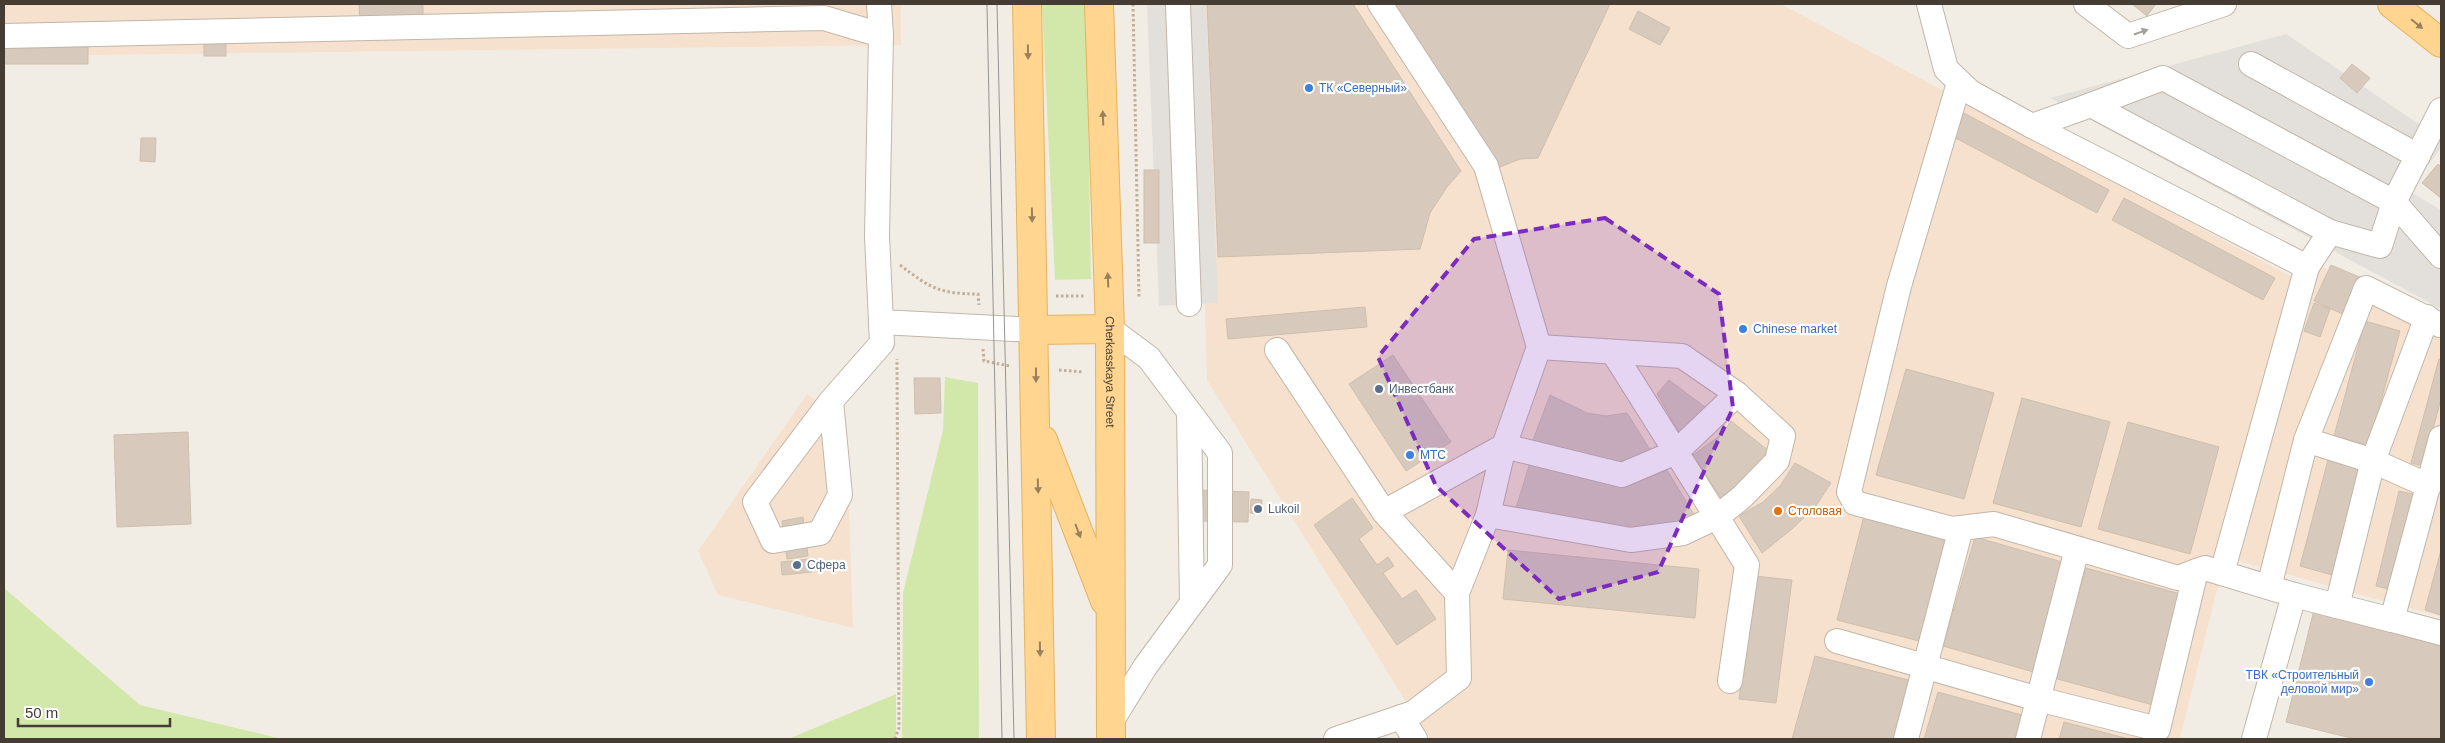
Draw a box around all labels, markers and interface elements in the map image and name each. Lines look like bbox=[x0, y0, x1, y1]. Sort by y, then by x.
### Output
one-way arrow bbox=[2410, 18, 2423, 29]
one-way arrow bbox=[2133, 28, 2148, 35]
one-way arrow bbox=[1025, 45, 1033, 61]
place label: ТК «Северный» bbox=[1319, 81, 1407, 95]
marker: ТК «Северный» bbox=[1303, 82, 1315, 94]
one-way arrow bbox=[1098, 110, 1106, 126]
one-way arrow bbox=[1028, 207, 1036, 223]
one-way arrow bbox=[1104, 272, 1112, 288]
street label: Cherkasskaya Street bbox=[1103, 316, 1117, 428]
place label: Chinese market bbox=[1753, 322, 1838, 336]
marker: Chinese market bbox=[1737, 323, 1749, 335]
one-way arrow bbox=[1032, 367, 1040, 383]
place label: Инвестбанк bbox=[1389, 382, 1455, 396]
marker: Инвестбанк bbox=[1373, 383, 1385, 395]
place label: МТС bbox=[1420, 448, 1446, 462]
marker: МТС bbox=[1404, 449, 1416, 461]
one-way arrow bbox=[1034, 478, 1042, 494]
place label: Lukoil bbox=[1268, 502, 1299, 516]
marker: Lukoil bbox=[1252, 503, 1264, 515]
place label: Столовая bbox=[1788, 504, 1842, 518]
marker: Столовая bbox=[1772, 505, 1784, 517]
one-way arrow bbox=[1074, 524, 1082, 539]
place label: Сфера bbox=[807, 558, 846, 572]
marker: Сфера bbox=[791, 559, 803, 571]
one-way arrow bbox=[1036, 641, 1044, 657]
place label: ТВК «Строительный деловой мир» bbox=[2246, 668, 2359, 696]
marker: ТВК «Строительный деловой мир» bbox=[2363, 676, 2375, 688]
scale bar bbox=[18, 696, 170, 728]
text: 50 m bbox=[25, 704, 58, 721]

